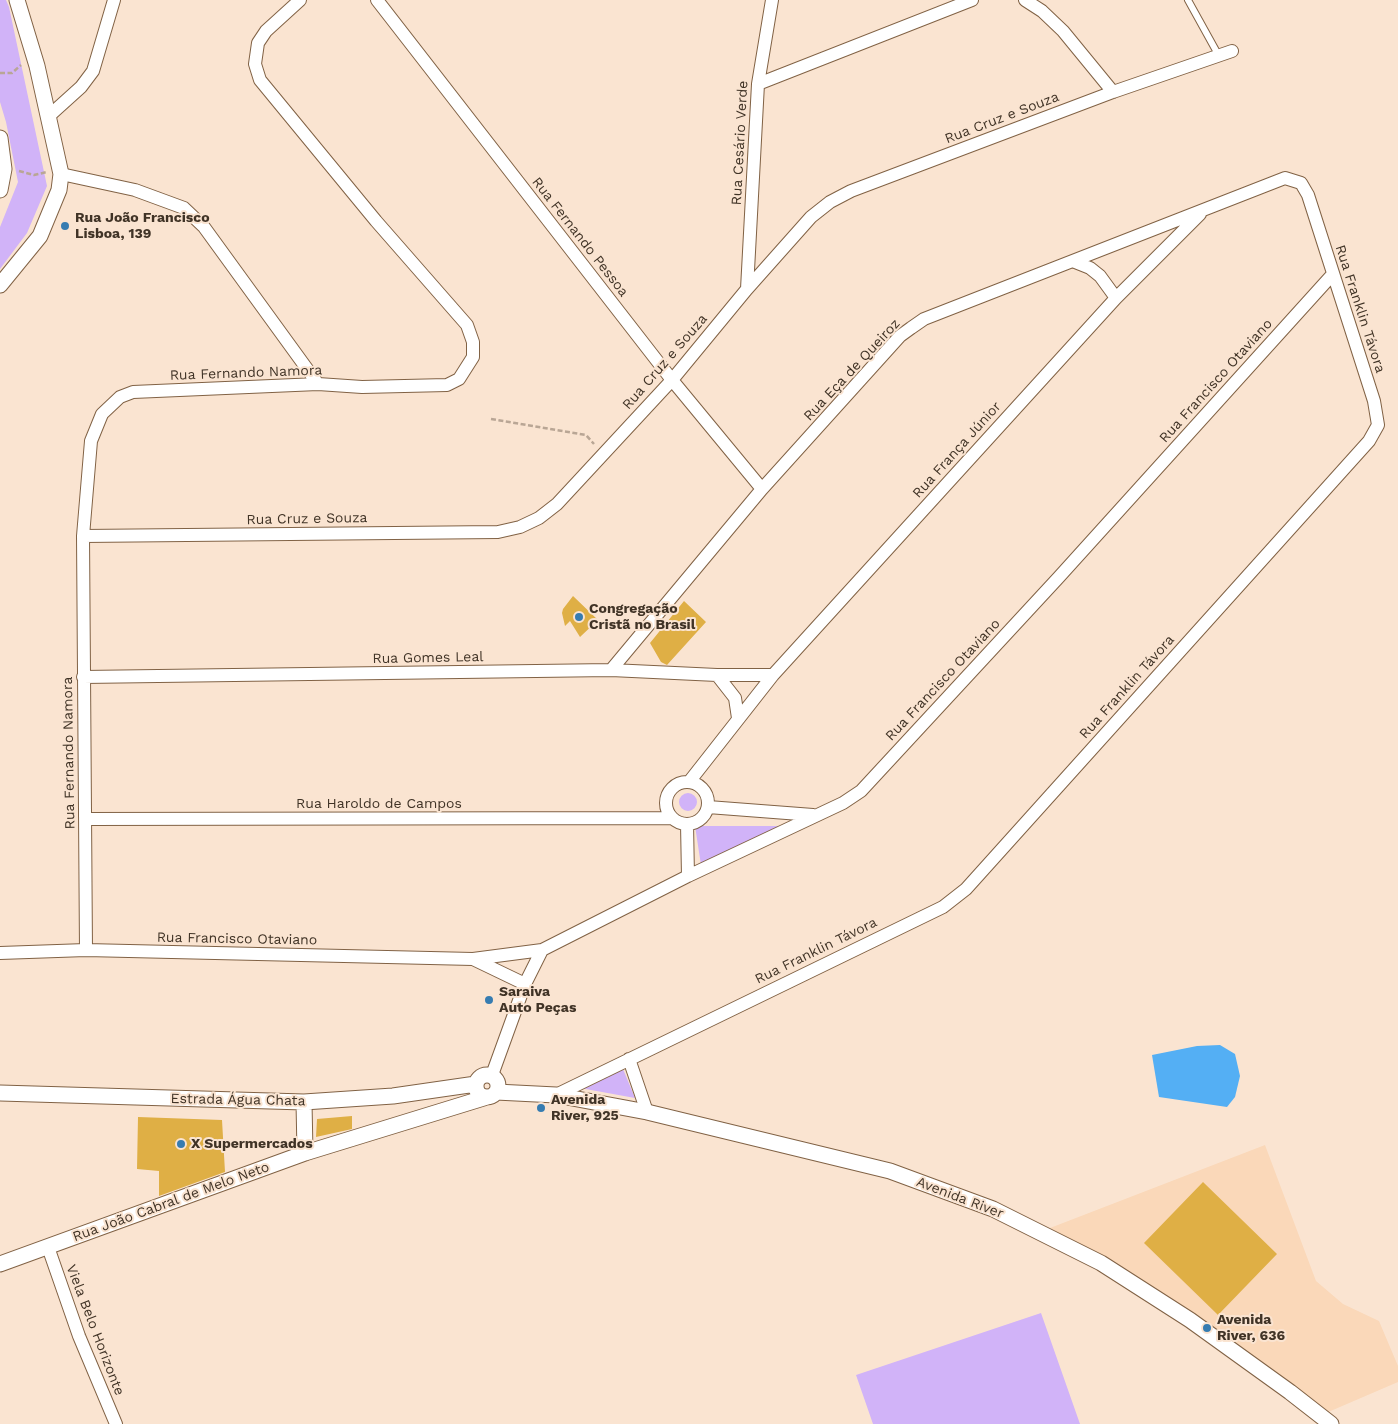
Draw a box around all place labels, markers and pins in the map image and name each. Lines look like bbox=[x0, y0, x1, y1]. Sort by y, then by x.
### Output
place label: Rua João Francisco Lisboa, 139 bbox=[75, 210, 210, 242]
marker: Rua João Francisco Lisboa, 139 bbox=[59, 220, 71, 232]
place label: Congregação Cristã no Brasil bbox=[589, 601, 695, 634]
marker: Congregação Cristã no Brasil bbox=[573, 611, 585, 623]
place label: Saraiva Auto Peças bbox=[499, 984, 576, 1016]
marker: Saraiva Auto Peças bbox=[483, 994, 495, 1006]
place label: Avenida River, 925 bbox=[551, 1092, 619, 1124]
marker: Avenida River, 925 bbox=[535, 1102, 547, 1114]
place label: X Supermercados bbox=[191, 1136, 313, 1152]
marker: X Supermercados bbox=[175, 1138, 187, 1150]
place label: Avenida River, 636 bbox=[1217, 1312, 1285, 1344]
marker: Avenida River, 636 bbox=[1201, 1322, 1213, 1334]

